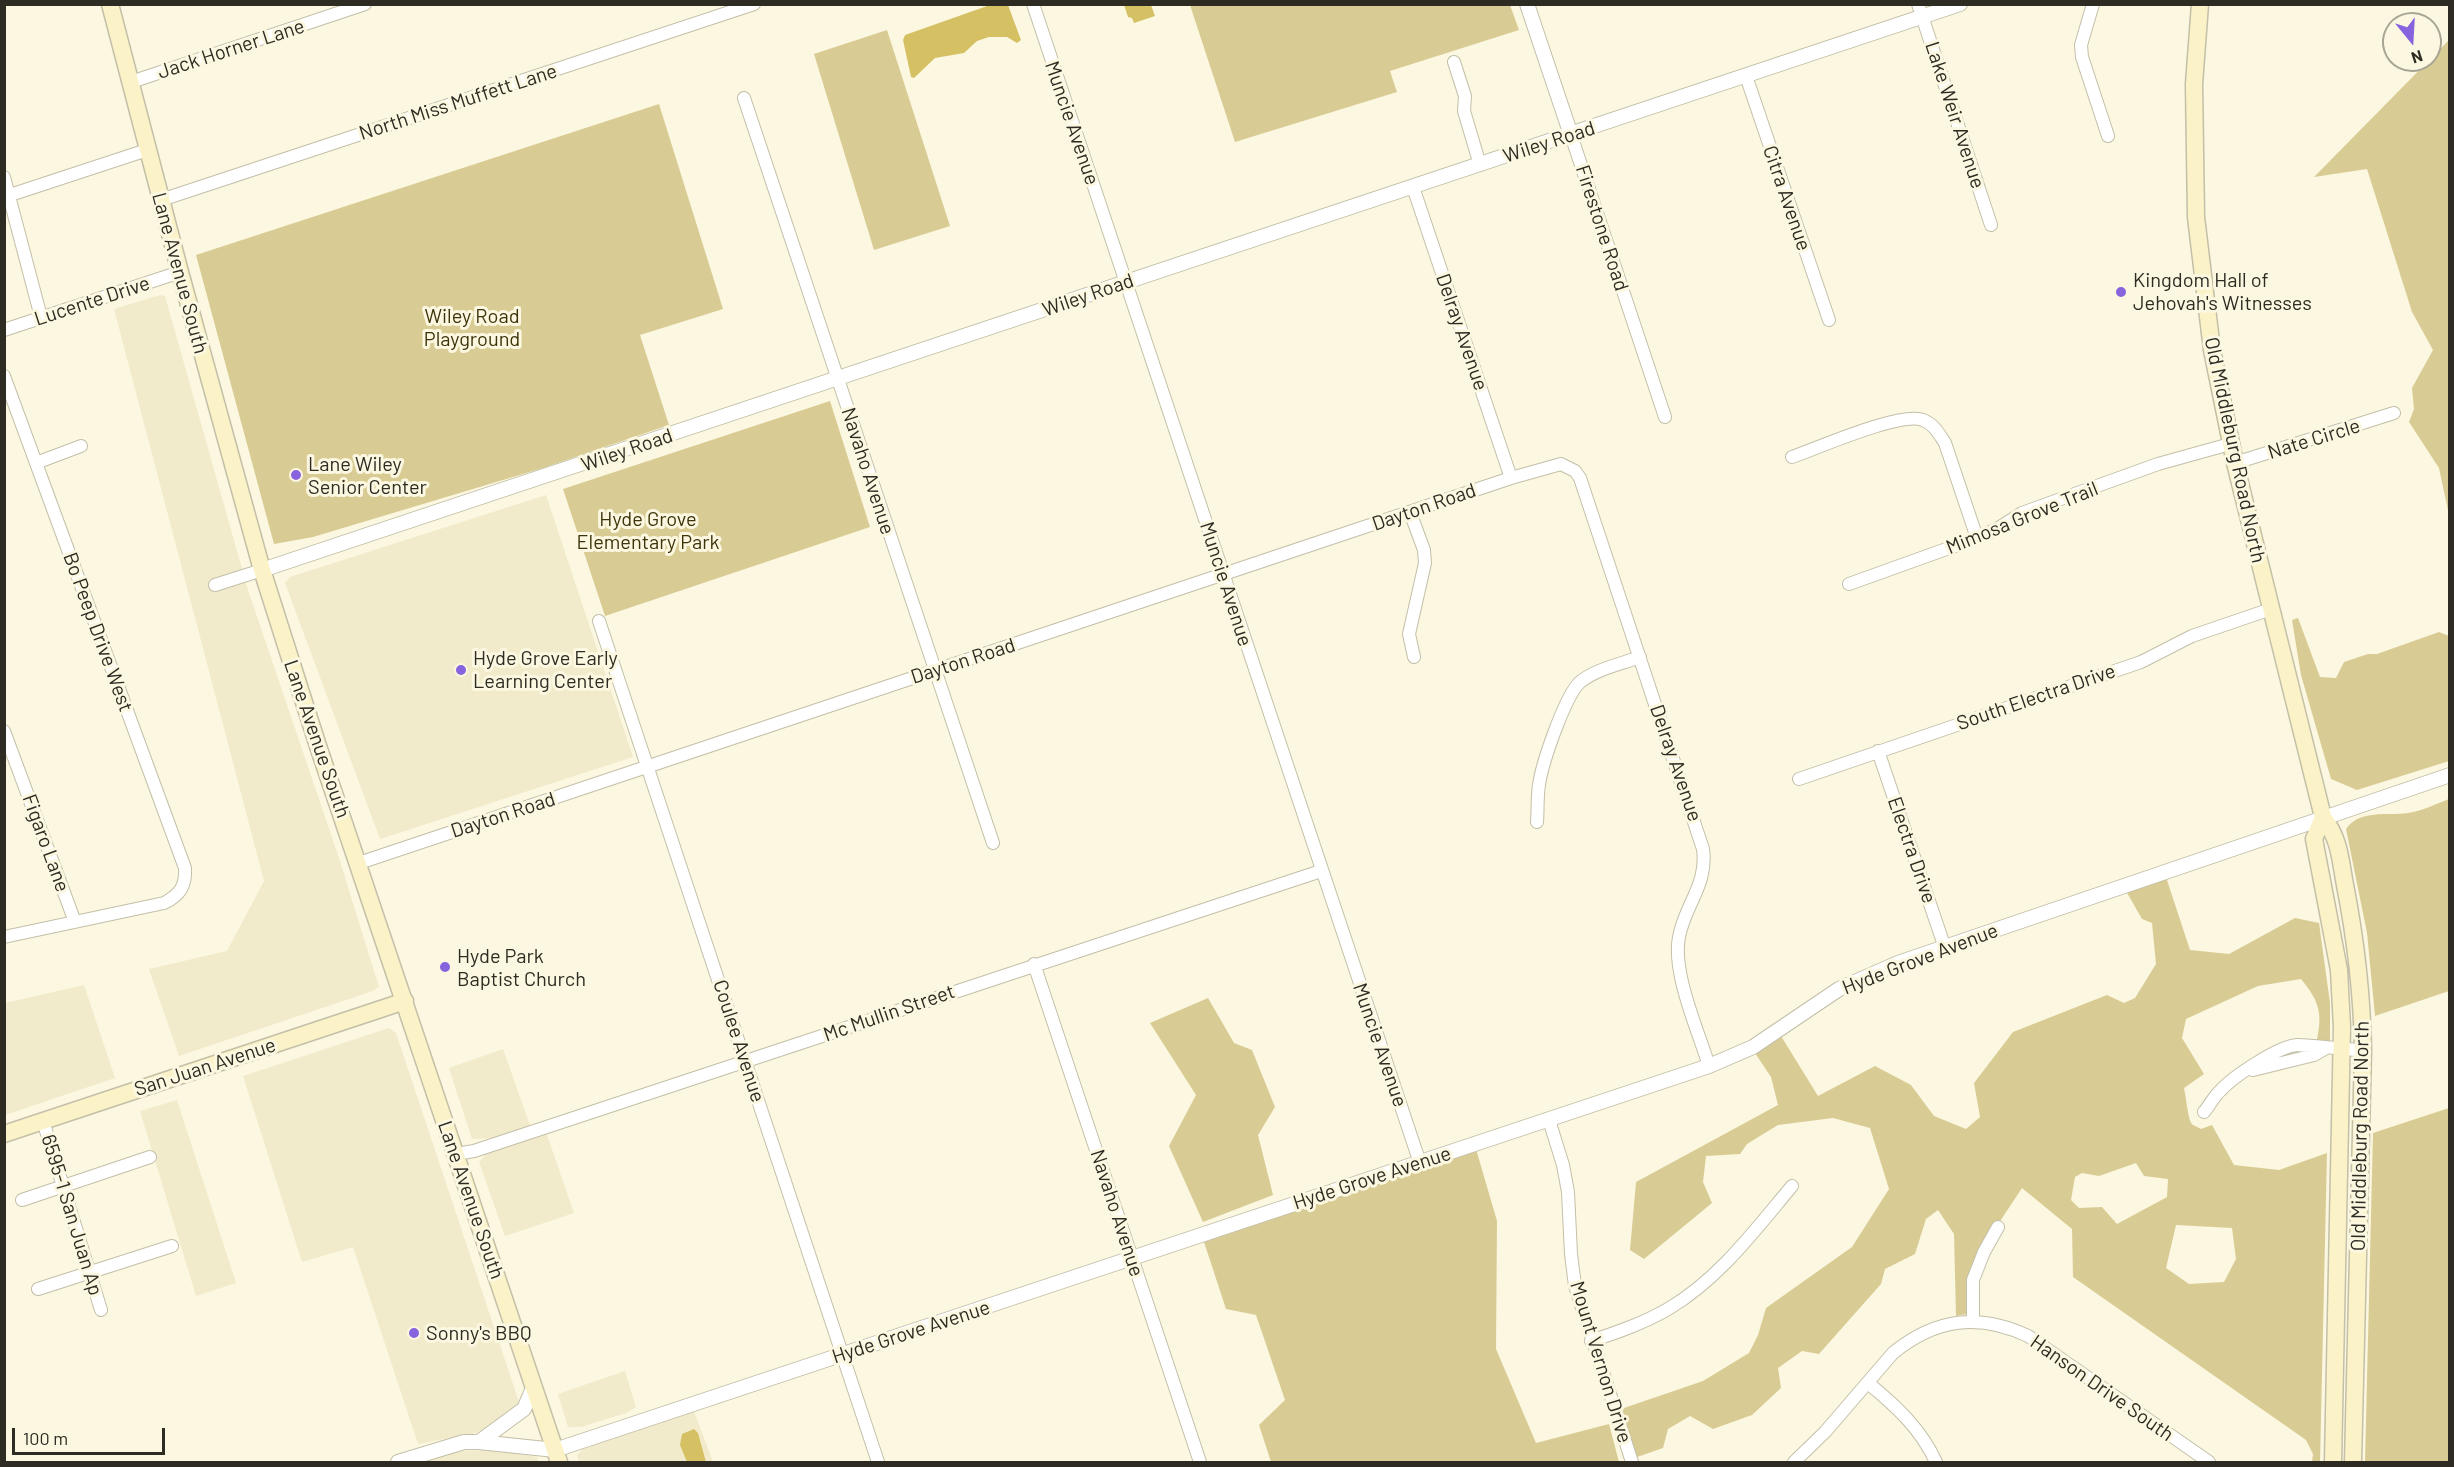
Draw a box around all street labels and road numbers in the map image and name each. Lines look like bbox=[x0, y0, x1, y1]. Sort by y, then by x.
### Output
street label: Jack Horner Lane bbox=[155, 14, 307, 84]
street label: Lake Weir Avenue bbox=[1920, 39, 1990, 191]
street label: Muncie Avenue bbox=[1040, 58, 1104, 188]
street label: North Miss Muffett Lane bbox=[356, 59, 560, 145]
street label: Wiley Road bbox=[1500, 116, 1598, 168]
street label: Citra Avenue bbox=[1758, 142, 1816, 254]
street label: Firestone Road bbox=[1570, 162, 1634, 294]
street label: Lane Avenue South bbox=[147, 190, 213, 356]
street label: Wiley Road bbox=[1039, 268, 1137, 322]
street label: Lucente Drive bbox=[31, 271, 153, 331]
street label: Delray Avenue bbox=[1431, 271, 1493, 393]
street label: Old Middleburg Road North bbox=[2199, 335, 2271, 565]
street label: Navaho Avenue bbox=[836, 404, 900, 538]
street label: Nate Circle bbox=[2265, 414, 2363, 464]
street label: Wiley Road bbox=[578, 423, 676, 477]
street label: Mimosa Grove Trail bbox=[1943, 477, 2101, 559]
street label: Dayton Road bbox=[1369, 478, 1479, 536]
street label: Muncie Avenue bbox=[1195, 519, 1257, 649]
street label: Bo Peep Drive West bbox=[58, 549, 138, 715]
street label: Dayton Road bbox=[908, 633, 1018, 689]
street label: Lane Avenue South bbox=[279, 657, 355, 821]
street label: South Electra Drive bbox=[1953, 659, 2119, 735]
street label: Delray Avenue bbox=[1645, 702, 1707, 824]
street label: Dayton Road bbox=[448, 787, 558, 843]
street label: Figaro Lane bbox=[17, 791, 75, 895]
street label: Electra Drive bbox=[1883, 794, 1941, 906]
street label: Hyde Grove Avenue bbox=[1839, 918, 2001, 1000]
street label: Coulee Avenue bbox=[708, 977, 770, 1105]
street label: Mc Mullin Street bbox=[820, 979, 958, 1047]
street label: Muncie Avenue bbox=[1348, 980, 1412, 1110]
street label: Old Middleburg Road North bbox=[2346, 1021, 2374, 1251]
street label: San Juan Avenue bbox=[131, 1033, 279, 1101]
street label: Lane Avenue South bbox=[433, 1118, 509, 1282]
street label: 6595-1 San Juan Ap bbox=[36, 1132, 108, 1298]
street label: Hyde Grove Avenue bbox=[1290, 1141, 1454, 1215]
street label: Navaho Avenue bbox=[1085, 1146, 1149, 1280]
street label: Mount Vernon Drive bbox=[1565, 1278, 1637, 1446]
street label: Hyde Grove Avenue bbox=[829, 1295, 993, 1369]
street label: Hanson Drive South bbox=[2026, 1330, 2178, 1446]

